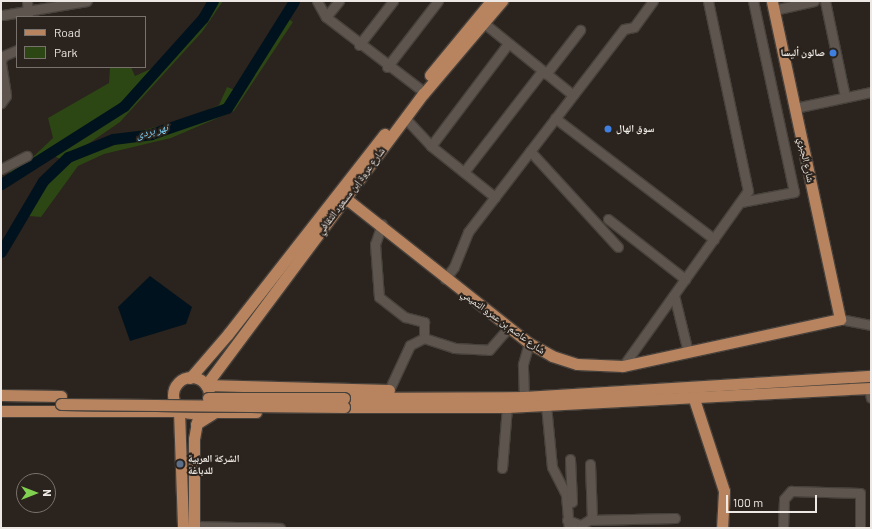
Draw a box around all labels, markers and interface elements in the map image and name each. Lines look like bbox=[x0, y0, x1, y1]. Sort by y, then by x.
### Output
legend bbox=[16, 16, 146, 68]
text: Road bbox=[54, 25, 81, 39]
text: Park bbox=[54, 45, 78, 59]
place label: صالون أليسا bbox=[781, 47, 825, 59]
marker: صالون أليسا bbox=[828, 48, 838, 58]
water label: نهر بردى bbox=[135, 121, 169, 141]
place label: سوق الهال bbox=[616, 123, 654, 135]
marker: سوق الهال bbox=[603, 124, 613, 134]
street label: شارع الجبري bbox=[795, 137, 817, 183]
street label: شارع عروة إبن مسعود الثقافي bbox=[314, 145, 388, 237]
street label: شارع عاصم بن عمرو التميمي bbox=[459, 287, 547, 357]
place label: الشركة العربية للدباغة bbox=[188, 452, 239, 476]
marker: الشركة العربية للدباغة bbox=[175, 459, 185, 469]
north arrow bbox=[16, 473, 56, 513]
scale bar bbox=[728, 487, 819, 513]
text: N bbox=[41, 489, 54, 497]
text: 100 m bbox=[733, 495, 763, 509]

